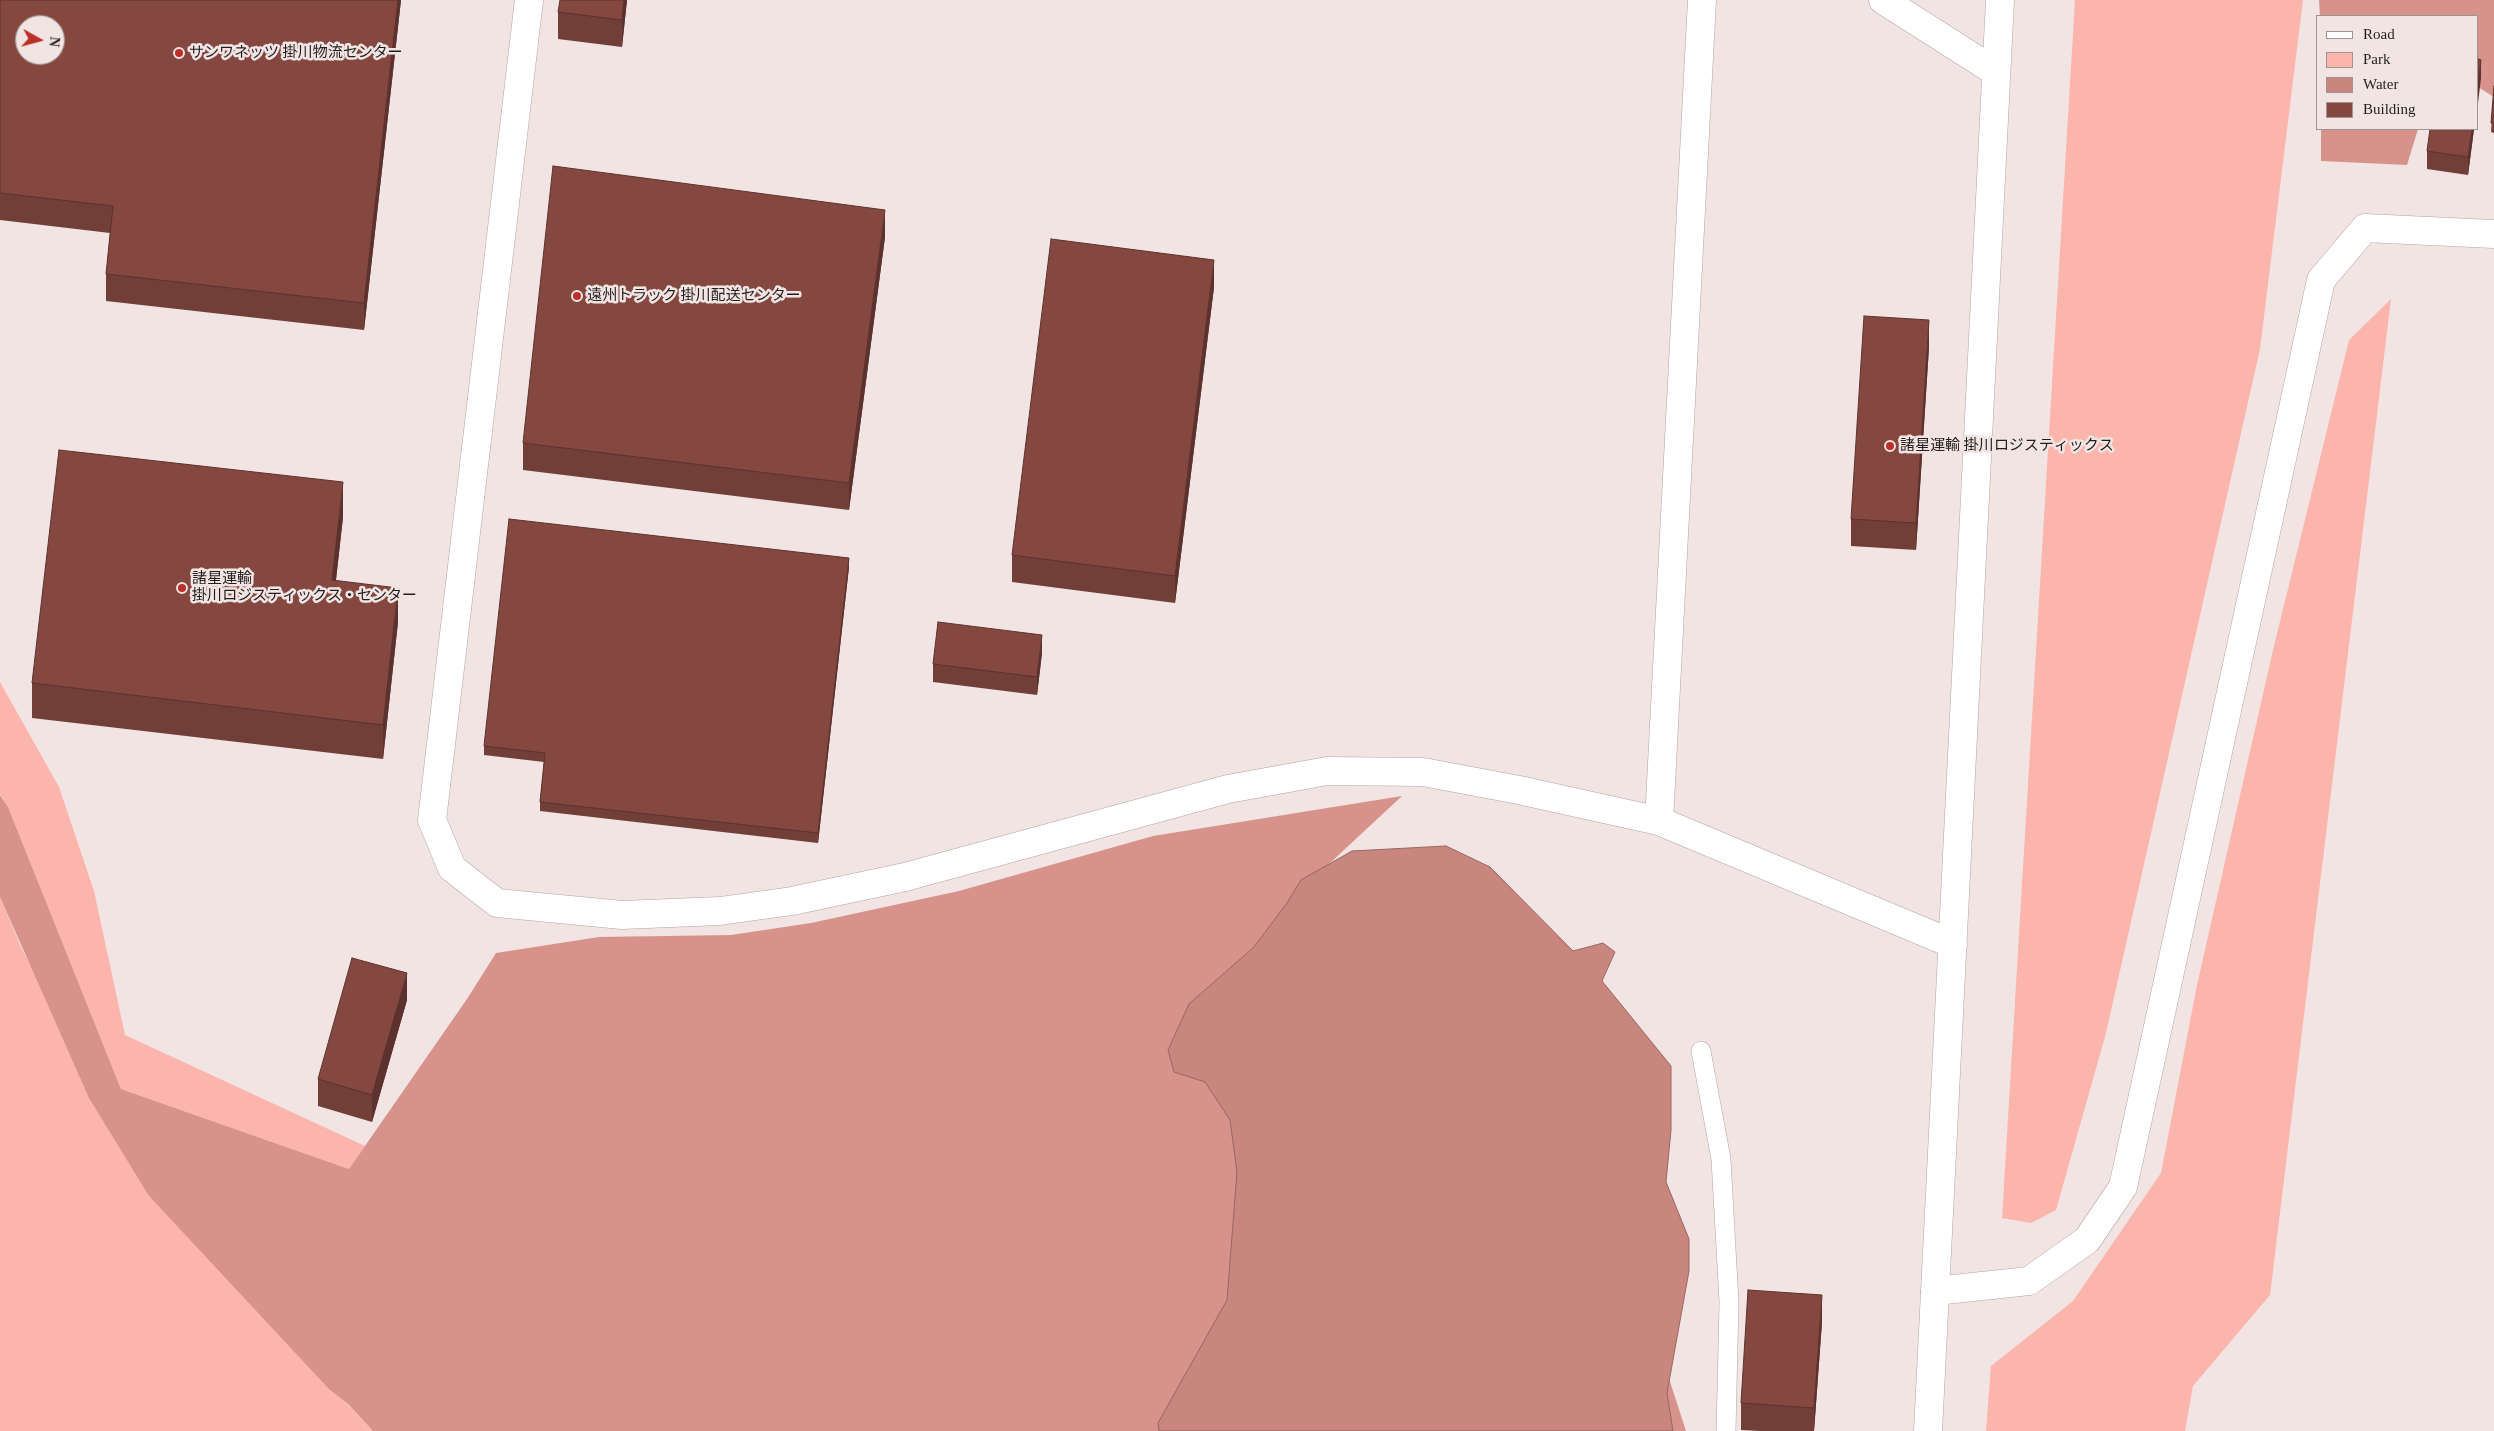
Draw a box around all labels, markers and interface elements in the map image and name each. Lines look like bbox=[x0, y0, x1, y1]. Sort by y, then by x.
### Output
north arrow bbox=[15, 15, 65, 65]
legend bbox=[2316, 15, 2479, 130]
text: Road bbox=[2363, 26, 2395, 42]
text: N bbox=[46, 36, 62, 48]
place label: サンワネッツ 掛川物流センター bbox=[189, 44, 403, 62]
marker: サンワネッツ 掛川物流センター bbox=[173, 47, 185, 59]
text: Park bbox=[2363, 51, 2391, 67]
text: Water bbox=[2363, 76, 2398, 92]
text: Building bbox=[2363, 101, 2416, 117]
place label: 遠州トラック 掛川配送センター bbox=[587, 287, 801, 305]
marker: 遠州トラック 掛川配送センター bbox=[571, 290, 583, 302]
place label: 諸星運輸 掛川ロジスティックス bbox=[1900, 437, 2114, 455]
marker: 諸星運輸 掛川ロジスティックス bbox=[1884, 440, 1896, 452]
place label: 諸星運輸 掛川ロジスティックス・センター bbox=[192, 570, 417, 605]
marker: 諸星運輸 掛川ロジスティックス・センター bbox=[176, 582, 188, 594]

